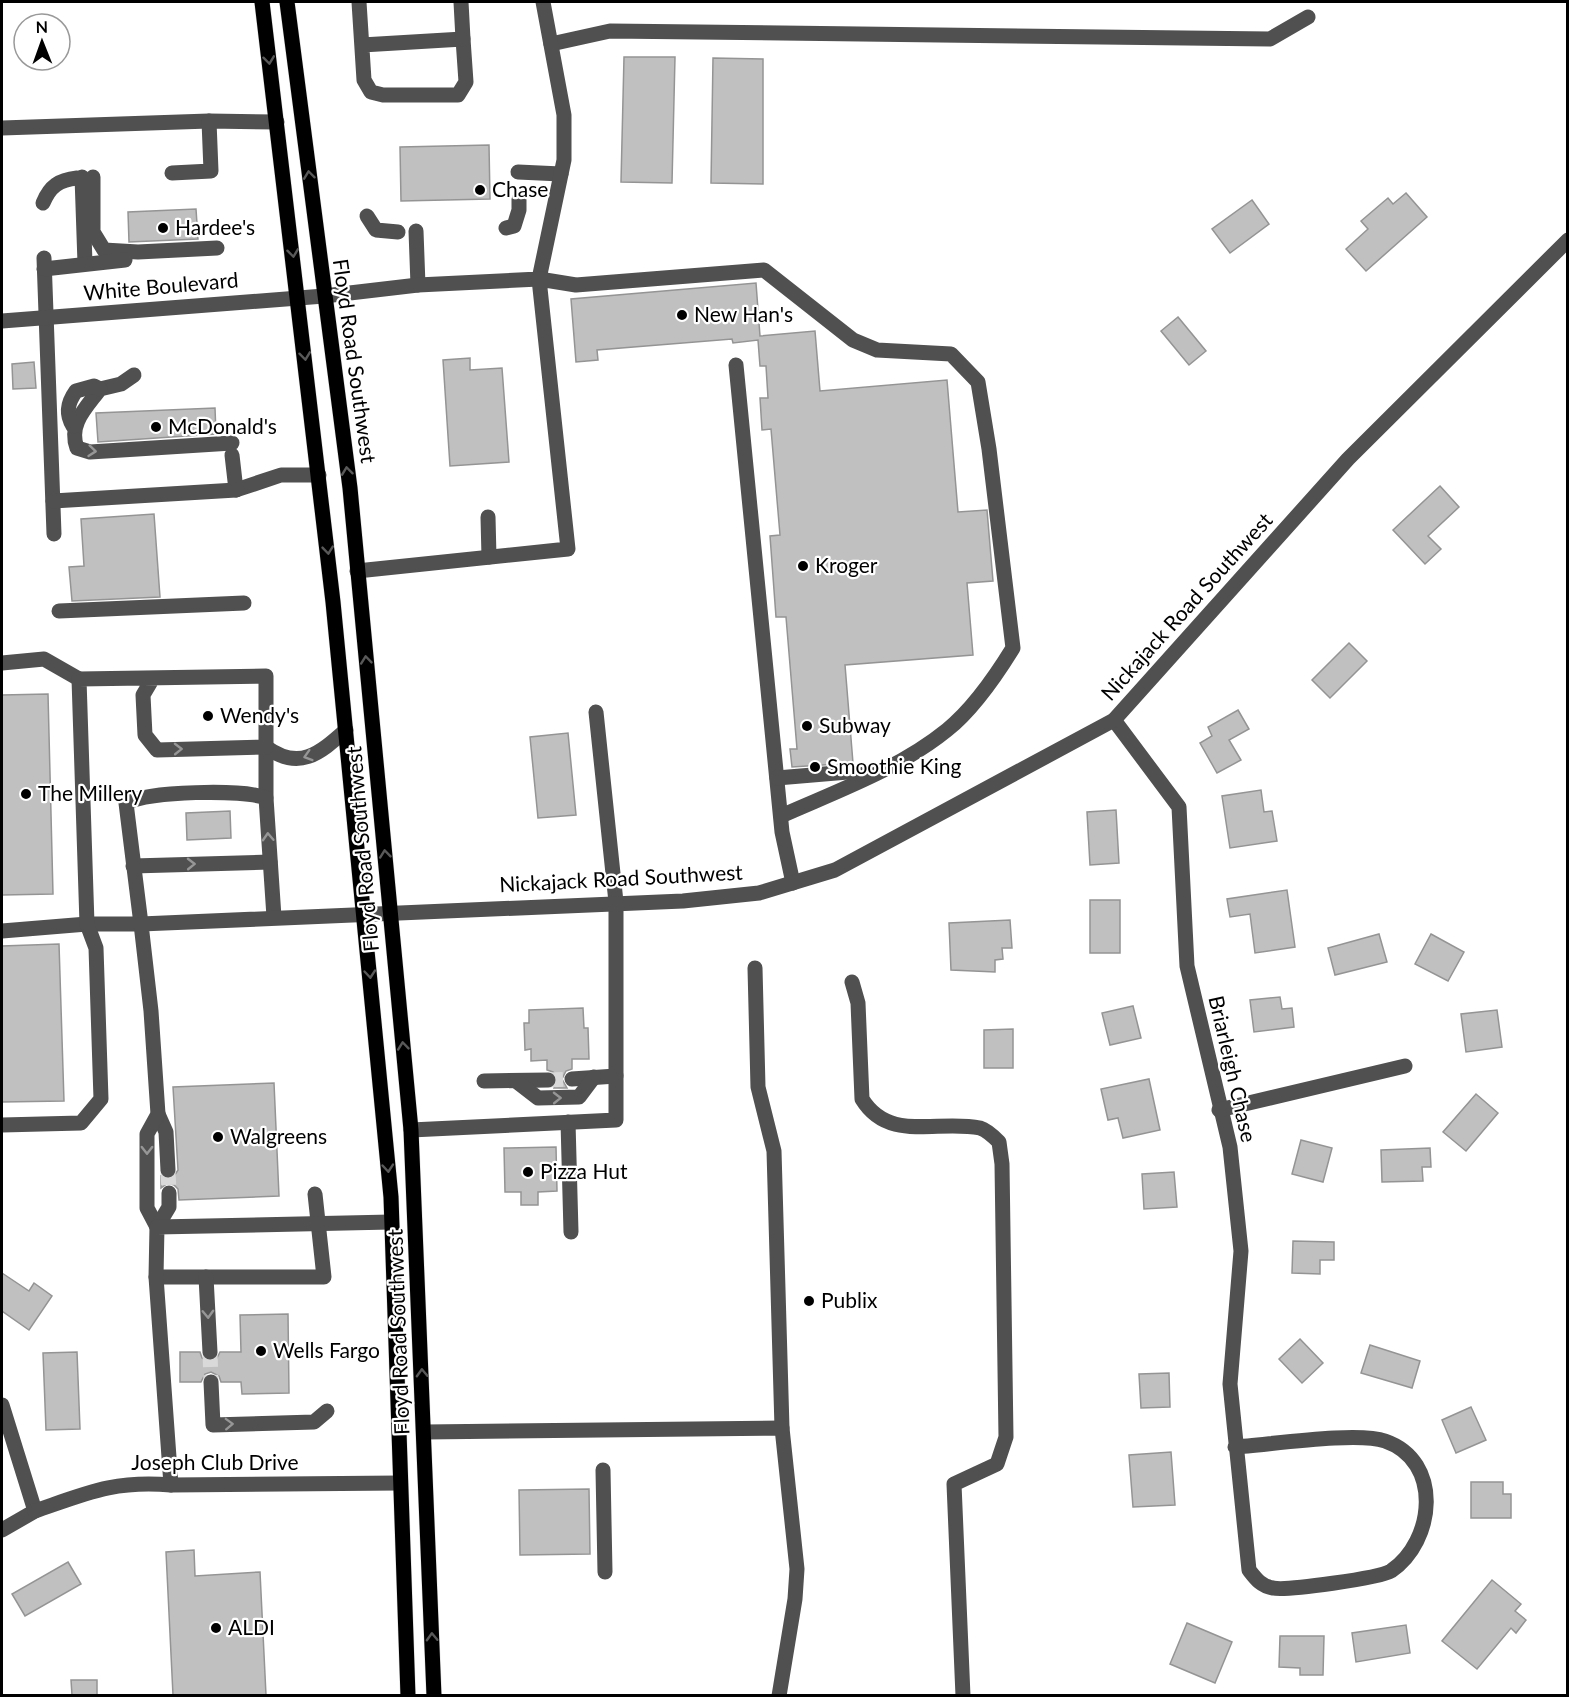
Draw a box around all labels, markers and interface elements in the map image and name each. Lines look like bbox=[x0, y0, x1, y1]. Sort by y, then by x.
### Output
north arrow bbox=[12, 12, 72, 72]
text: N bbox=[35, 17, 48, 36]
one-way arrow bbox=[262, 55, 275, 64]
one-way arrow bbox=[303, 171, 316, 180]
place label: Chase bbox=[492, 176, 548, 201]
marker: Chase bbox=[473, 183, 487, 197]
place label: Hardee's bbox=[175, 214, 255, 239]
marker: Hardee's bbox=[156, 221, 170, 235]
one-way arrow bbox=[287, 248, 299, 258]
street label: Floyd Road Southwest bbox=[329, 257, 382, 465]
street label: White Boulevard bbox=[82, 266, 239, 305]
place label: New Han's bbox=[694, 301, 793, 326]
marker: New Han's bbox=[675, 308, 689, 322]
one-way arrow bbox=[299, 351, 311, 360]
place label: McDonald's bbox=[168, 413, 277, 438]
marker: McDonald's bbox=[149, 420, 163, 434]
one-way arrow bbox=[87, 444, 97, 457]
one-way arrow bbox=[342, 466, 354, 475]
street label: Nickajack Road Southwest bbox=[1095, 507, 1277, 705]
one-way arrow bbox=[321, 545, 333, 554]
place label: Kroger bbox=[815, 552, 878, 577]
marker: Kroger bbox=[796, 559, 810, 573]
one-way arrow bbox=[360, 655, 373, 665]
place label: Wendy's bbox=[220, 702, 299, 727]
marker: Wendy's bbox=[201, 709, 215, 723]
place label: Subway bbox=[819, 712, 891, 737]
marker: Subway bbox=[800, 719, 814, 733]
one-way arrow bbox=[174, 743, 183, 755]
street label: Floyd Road Southwest bbox=[340, 745, 383, 953]
one-way arrow bbox=[303, 749, 314, 761]
place label: Smoothie King bbox=[827, 753, 961, 778]
marker: Smoothie King bbox=[808, 760, 822, 774]
place label: The Millery bbox=[38, 780, 142, 805]
marker: The Millery bbox=[19, 787, 33, 801]
one-way arrow bbox=[262, 833, 275, 842]
one-way arrow bbox=[379, 850, 392, 859]
one-way arrow bbox=[187, 858, 196, 871]
street label: Nickajack Road Southwest bbox=[499, 859, 744, 896]
one-way arrow bbox=[363, 969, 376, 978]
street label: Briarleigh Chase bbox=[1204, 993, 1262, 1144]
one-way arrow bbox=[397, 1041, 410, 1050]
one-way arrow bbox=[552, 1092, 561, 1104]
place label: Walgreens bbox=[230, 1123, 327, 1148]
marker: Walgreens bbox=[211, 1130, 225, 1144]
one-way arrow bbox=[141, 1146, 153, 1155]
place label: Pizza Hut bbox=[540, 1158, 628, 1183]
one-way arrow bbox=[381, 1163, 394, 1172]
marker: Pizza Hut bbox=[521, 1165, 535, 1179]
street label: Floyd Road Southwest bbox=[381, 1228, 414, 1435]
place label: Publix bbox=[821, 1287, 878, 1312]
marker: Publix bbox=[802, 1294, 816, 1308]
one-way arrow bbox=[202, 1310, 214, 1319]
place label: Wells Fargo bbox=[273, 1337, 380, 1362]
marker: Wells Fargo bbox=[254, 1344, 268, 1358]
one-way arrow bbox=[416, 1369, 428, 1378]
one-way arrow bbox=[224, 1418, 233, 1430]
street label: Joseph Club Drive bbox=[131, 1449, 299, 1474]
place label: ALDI bbox=[228, 1614, 275, 1639]
marker: ALDI bbox=[209, 1621, 223, 1635]
one-way arrow bbox=[426, 1633, 438, 1642]

